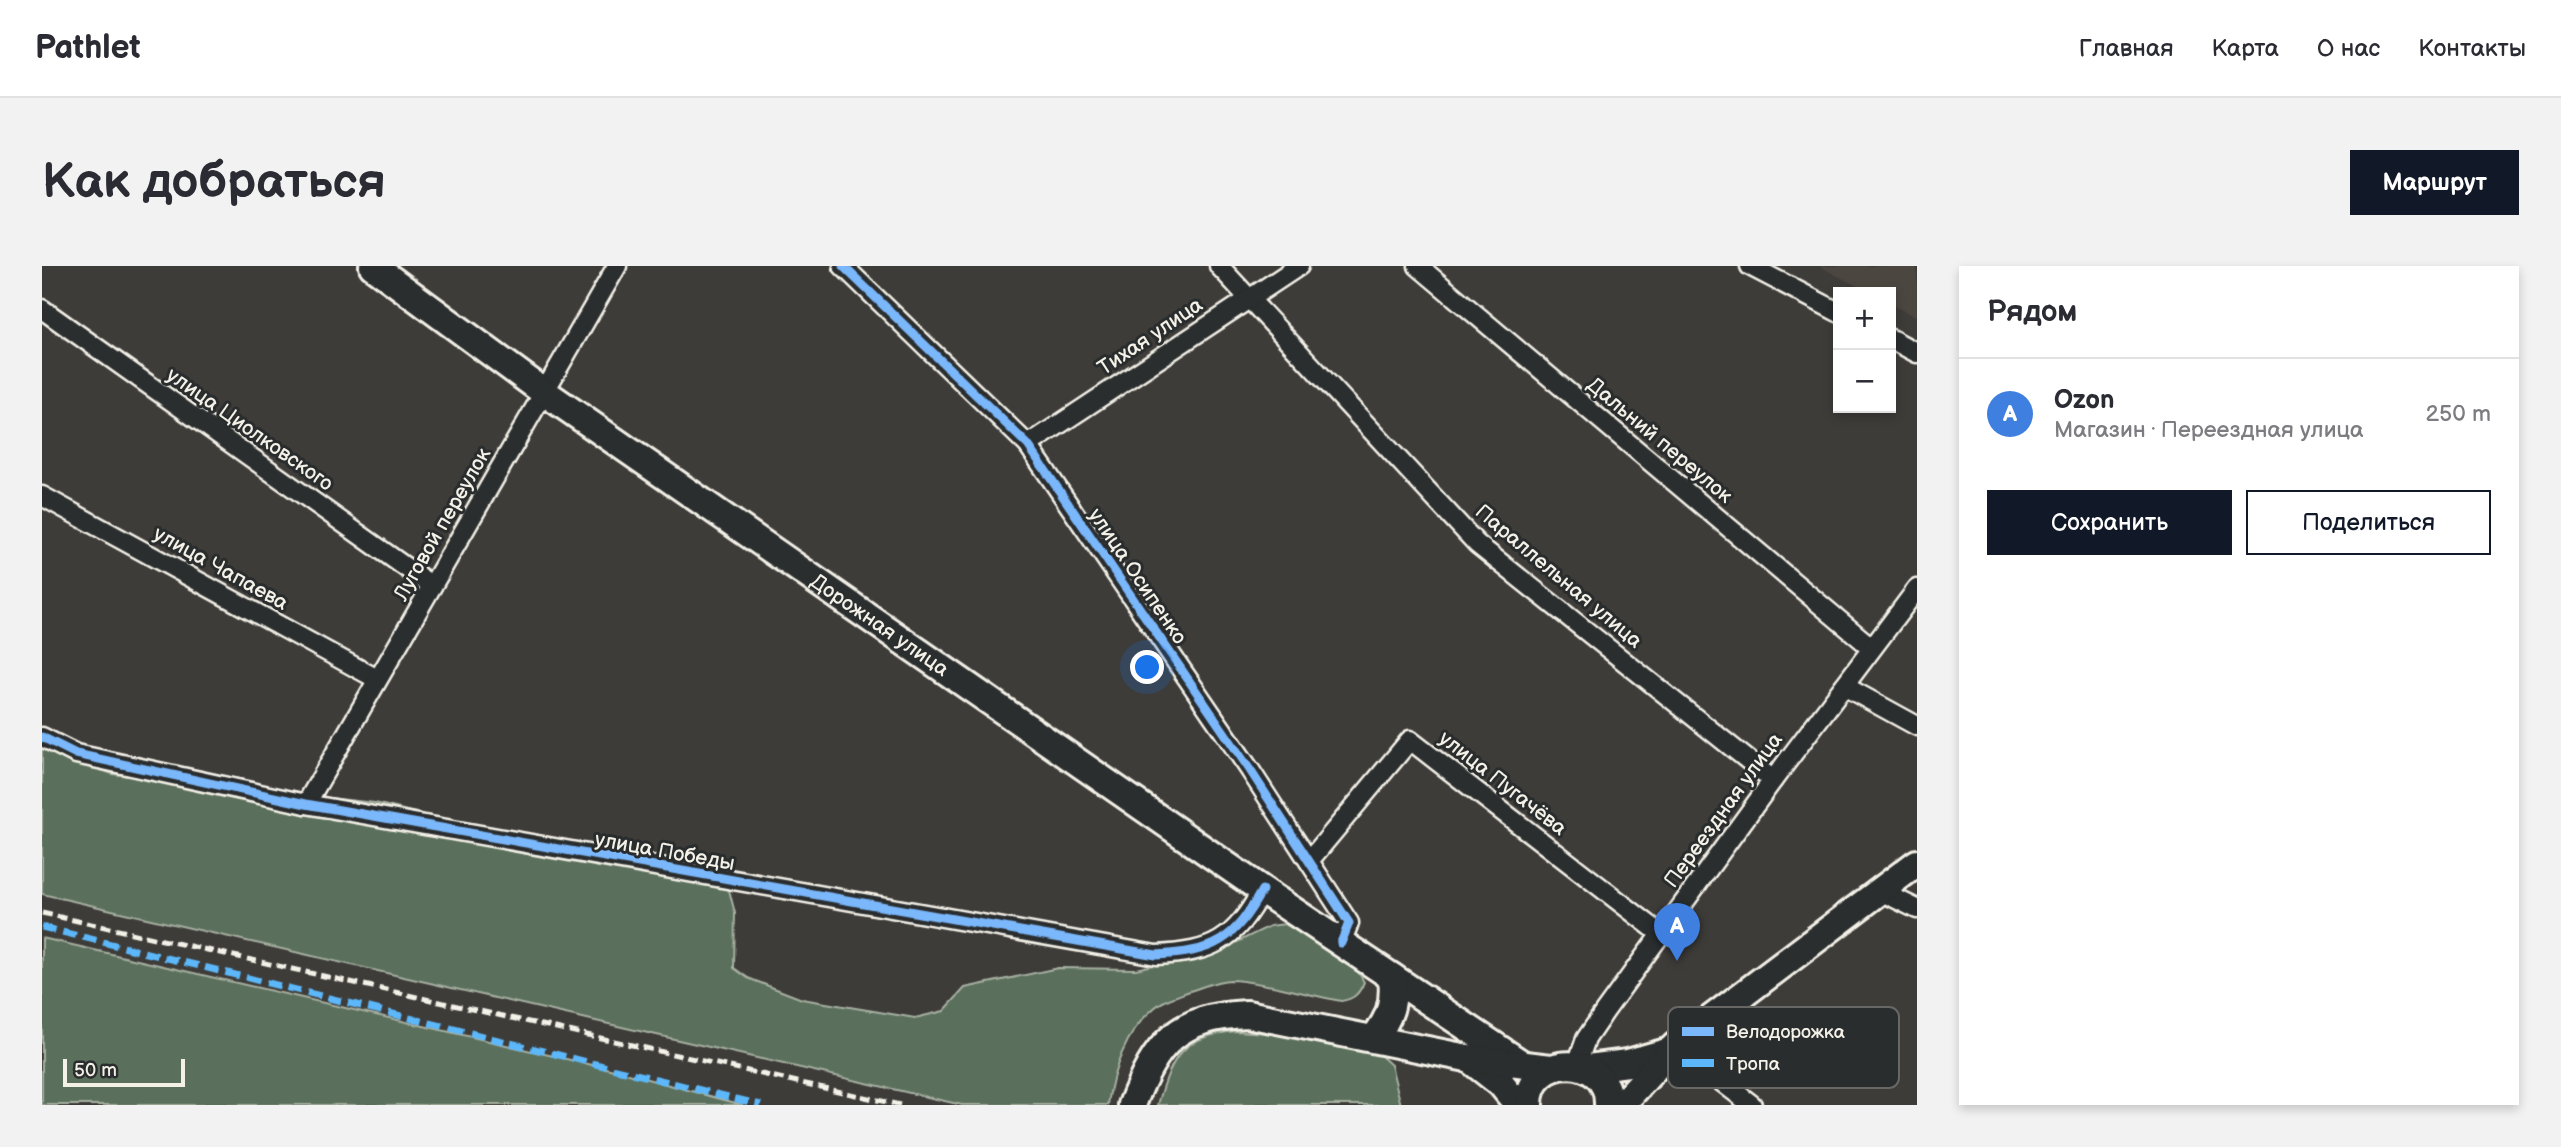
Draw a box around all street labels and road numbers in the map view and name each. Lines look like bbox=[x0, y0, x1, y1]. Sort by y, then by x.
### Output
street label: Тихая улица bbox=[1093, 292, 1208, 381]
street label: улица Циолковского bbox=[162, 362, 338, 496]
street label: Дальний переулок bbox=[1582, 372, 1737, 508]
street label: Луговой переулок bbox=[388, 443, 496, 606]
street label: Параллельная улица bbox=[1470, 499, 1648, 654]
street label: улица Осипенко bbox=[1083, 504, 1192, 649]
street label: улица Чапаева bbox=[149, 521, 293, 616]
street label: Дорожная улица bbox=[805, 569, 954, 682]
street label: улица Пугачёва bbox=[1434, 726, 1572, 841]
street label: Переездная улица bbox=[1659, 728, 1788, 893]
street label: улица Победы bbox=[593, 827, 737, 876]

